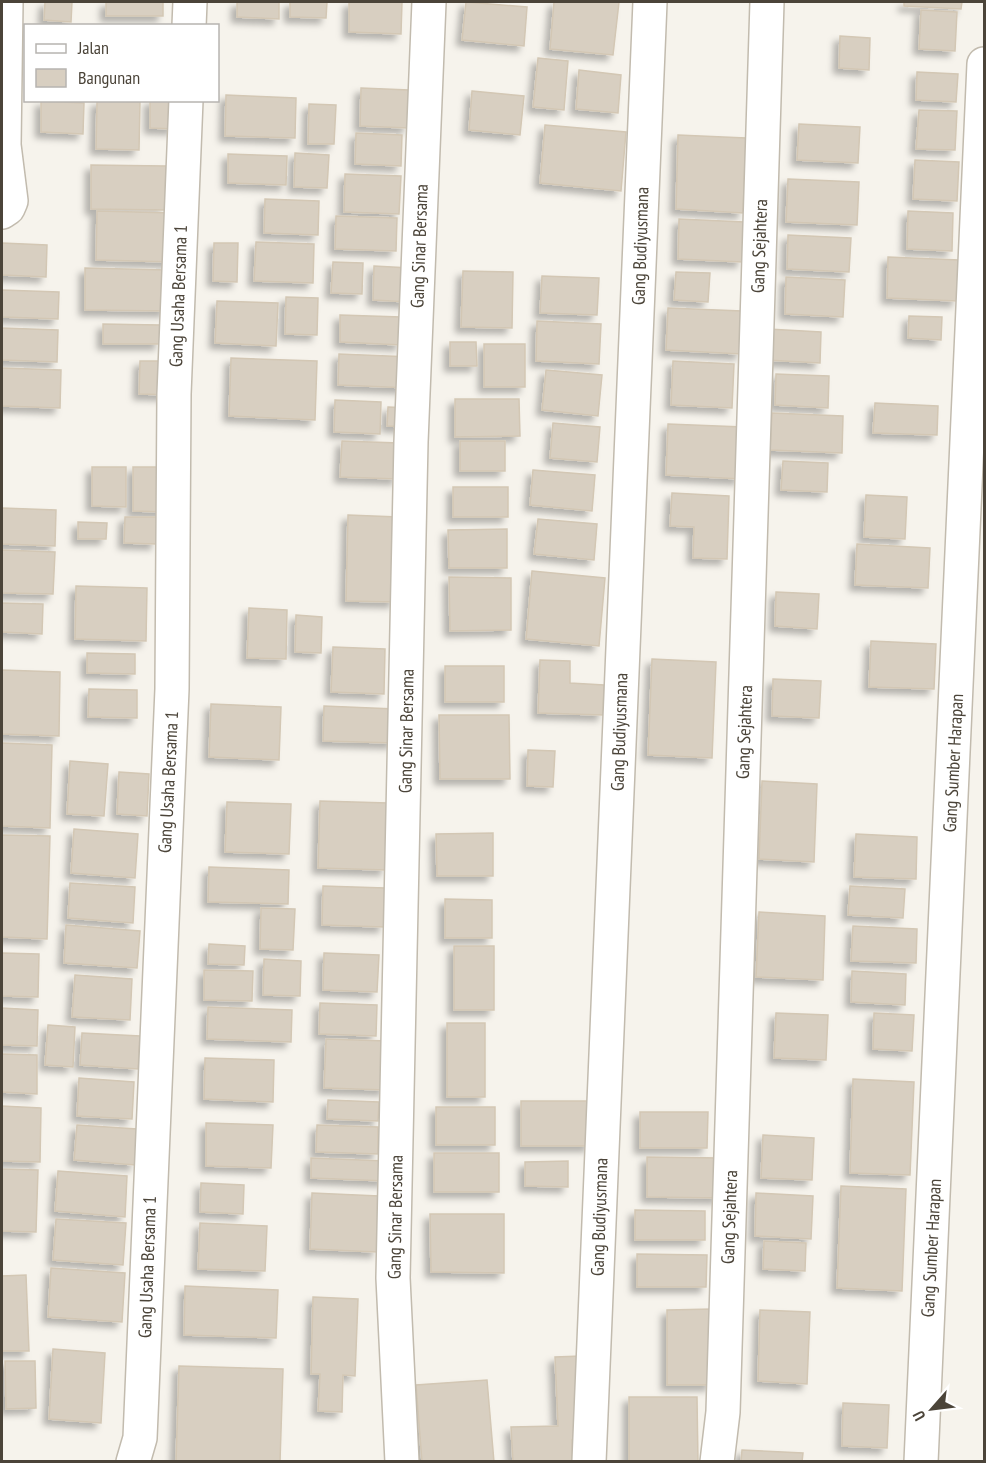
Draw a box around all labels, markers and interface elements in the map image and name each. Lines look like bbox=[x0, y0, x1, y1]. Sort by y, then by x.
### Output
legend bbox=[24, 24, 219, 102]
text: Jalan bbox=[77, 36, 109, 59]
text: Bangunan bbox=[78, 66, 140, 89]
street label: Gang Sinar Bersama bbox=[405, 184, 433, 308]
street label: Gang Budiyusmana bbox=[626, 187, 654, 305]
street label: Gang Sejahtera bbox=[746, 199, 772, 293]
street label: Gang Usaha Bersama 1 bbox=[164, 225, 192, 367]
street label: Gang Sinar Bersama bbox=[393, 669, 419, 793]
street label: Gang Budiyusmana bbox=[605, 673, 633, 791]
street label: Gang Sejahtera bbox=[731, 685, 757, 779]
street label: Gang Sumber Harapan bbox=[938, 693, 968, 833]
street label: Gang Usaha Bersama 1 bbox=[153, 710, 183, 854]
street label: Gang Sinar Bersama bbox=[382, 1155, 408, 1279]
street label: Gang Budiyusmana bbox=[585, 1158, 613, 1276]
street label: Gang Sejahtera bbox=[716, 1170, 742, 1264]
street label: Gang Sumber Harapan bbox=[916, 1178, 946, 1318]
street label: Gang Usaha Bersama 1 bbox=[133, 1196, 161, 1338]
north arrow bbox=[902, 1379, 962, 1439]
text: U bbox=[908, 1408, 930, 1424]

